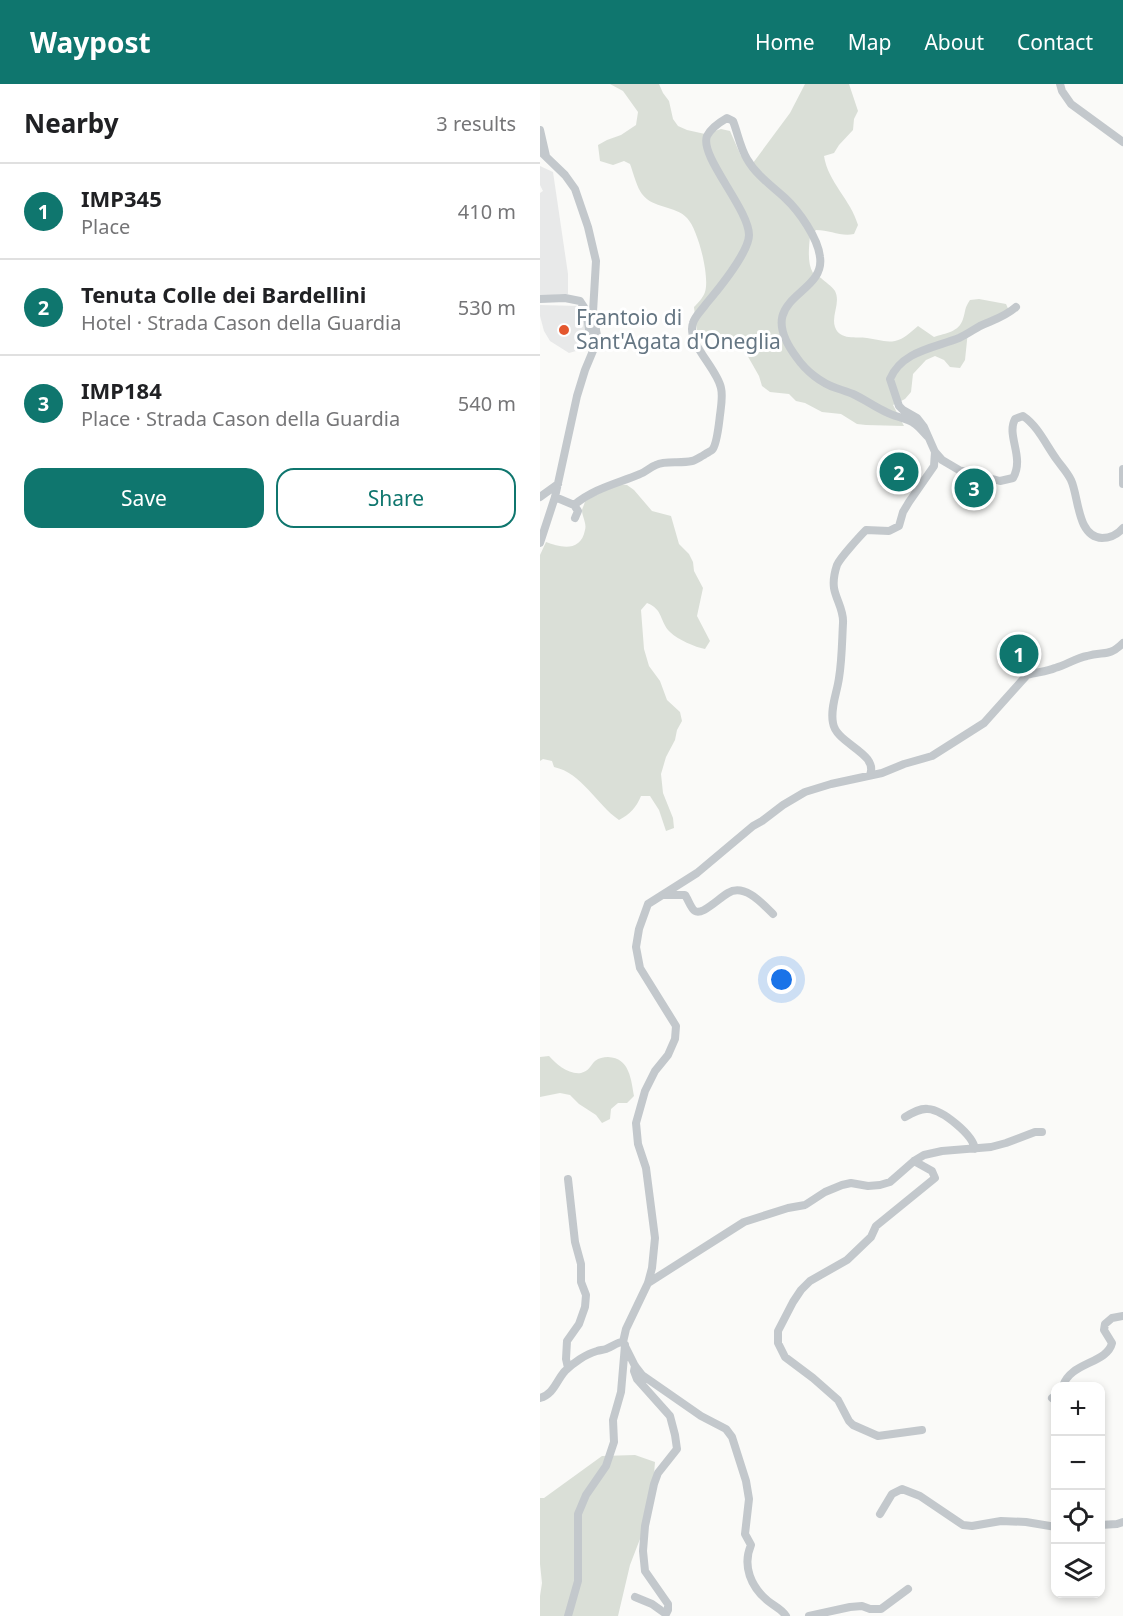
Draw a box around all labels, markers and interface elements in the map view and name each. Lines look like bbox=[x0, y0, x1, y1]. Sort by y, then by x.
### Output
text: Waypost bbox=[30, 23, 151, 61]
text: Home bbox=[755, 28, 815, 56]
text: Map bbox=[848, 28, 891, 56]
text: About bbox=[924, 28, 984, 56]
text: Contact bbox=[1017, 28, 1093, 56]
text: Nearby bbox=[24, 105, 119, 141]
text: 3 results bbox=[436, 110, 516, 137]
text: IMP345 bbox=[81, 183, 162, 213]
text: 1 bbox=[38, 198, 49, 225]
text: 410 m bbox=[458, 198, 516, 225]
text: Place bbox=[81, 213, 130, 240]
text: Tenuta Colle dei Bardellini bbox=[81, 279, 366, 309]
text: 2 bbox=[38, 294, 49, 321]
text: 530 m bbox=[458, 294, 516, 321]
place label: Frantoio di Sant'Agata d'Oneglia bbox=[576, 303, 781, 355]
text: Hotel · Strada Cason della Guardia bbox=[81, 309, 401, 336]
marker: Frantoio di Sant'Agata d'Oneglia bbox=[557, 323, 571, 337]
text: IMP184 bbox=[81, 375, 162, 405]
text: 3 bbox=[38, 390, 49, 417]
text: 540 m bbox=[458, 390, 516, 417]
text: Place · Strada Cason della Guardia bbox=[81, 405, 400, 432]
pin: 2 bbox=[880, 450, 918, 494]
pin: 3 bbox=[954, 466, 994, 510]
button: Save bbox=[24, 468, 264, 528]
button: Share bbox=[276, 468, 516, 528]
pin: 1 bbox=[1000, 632, 1038, 676]
your location bbox=[767, 965, 796, 994]
map controls bbox=[1051, 1382, 1105, 1598]
button: + bbox=[1051, 1382, 1105, 1436]
button: − bbox=[1051, 1436, 1105, 1490]
button: locate bbox=[1051, 1490, 1105, 1544]
button: layers bbox=[1051, 1544, 1105, 1598]

